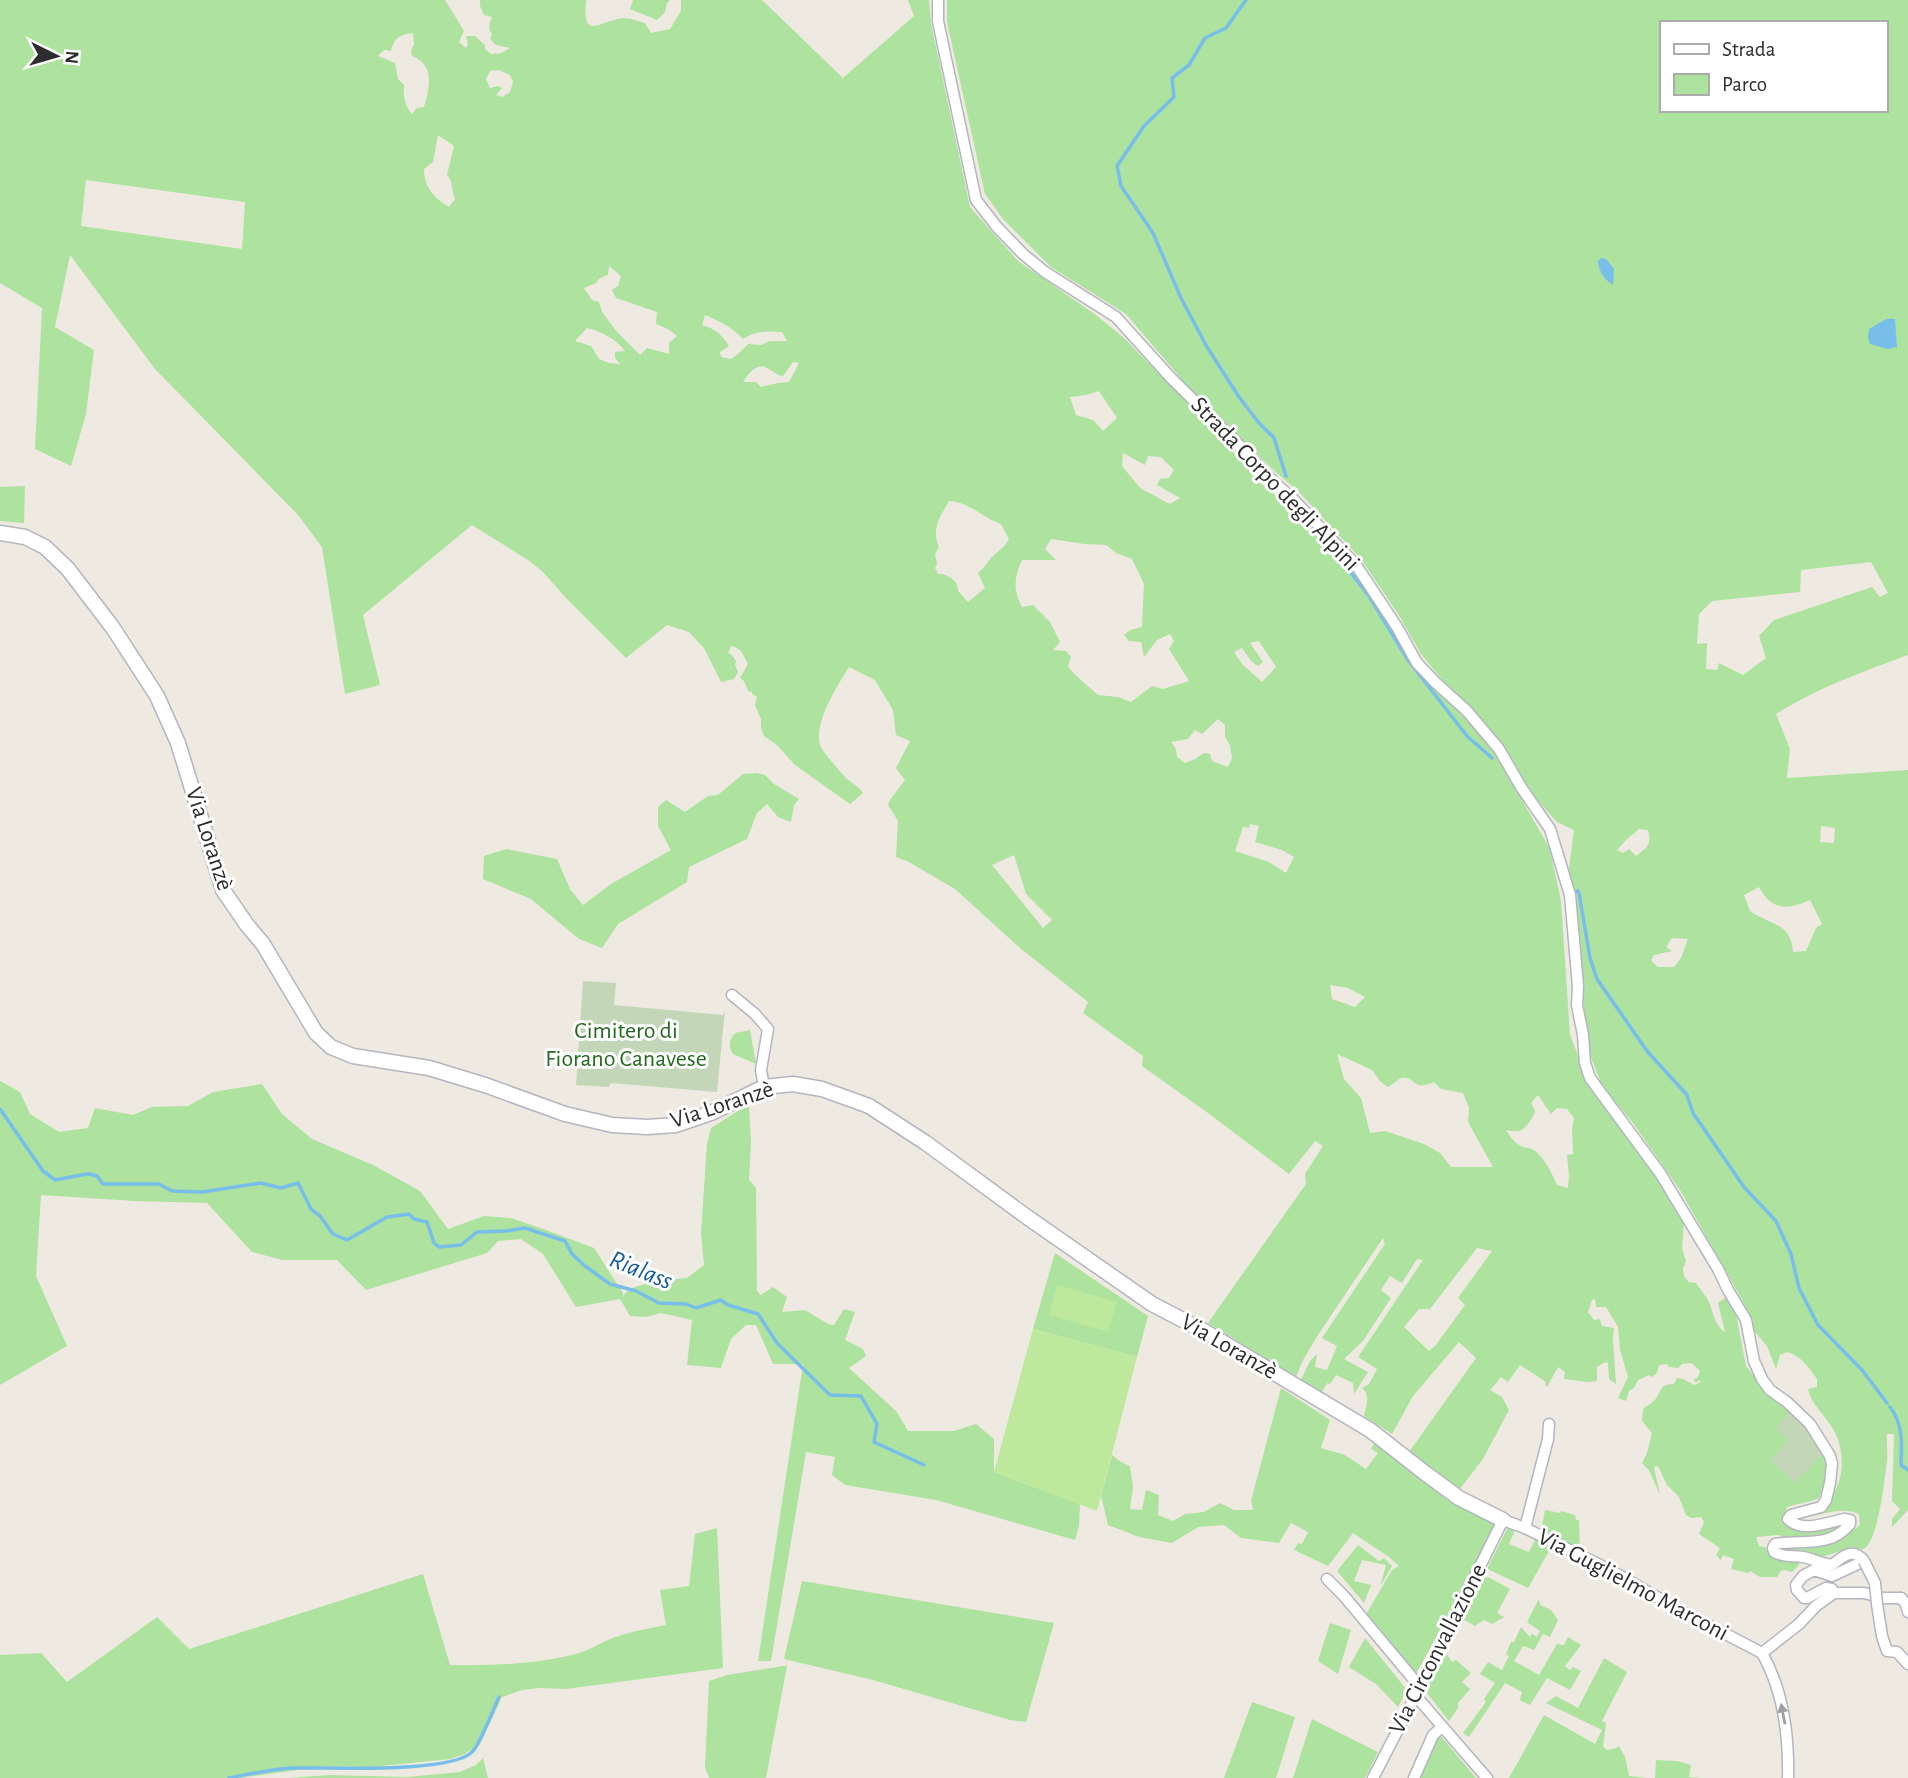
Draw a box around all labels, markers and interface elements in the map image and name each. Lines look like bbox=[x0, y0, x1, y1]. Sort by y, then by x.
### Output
north arrow bbox=[21, 21, 91, 91]
legend bbox=[1660, 21, 1887, 112]
text: Strada bbox=[1722, 39, 1776, 60]
text: N bbox=[61, 50, 81, 65]
text: Parco bbox=[1722, 74, 1767, 95]
street label: Strada Corpo degli Alpini bbox=[1186, 393, 1364, 575]
street label: Via Loranzè bbox=[181, 784, 237, 894]
park label: Cimitero di Fiorano Canavese bbox=[545, 1019, 707, 1071]
street label: Via Loranzè bbox=[667, 1077, 777, 1133]
water label: Rialass bbox=[606, 1246, 676, 1294]
street label: Via Loranzè bbox=[1177, 1310, 1281, 1384]
street label: Via Guglielmo Marconi bbox=[1534, 1525, 1732, 1645]
street label: Via Circonvallazione bbox=[1385, 1560, 1491, 1738]
one-way arrow bbox=[1777, 1703, 1788, 1725]

